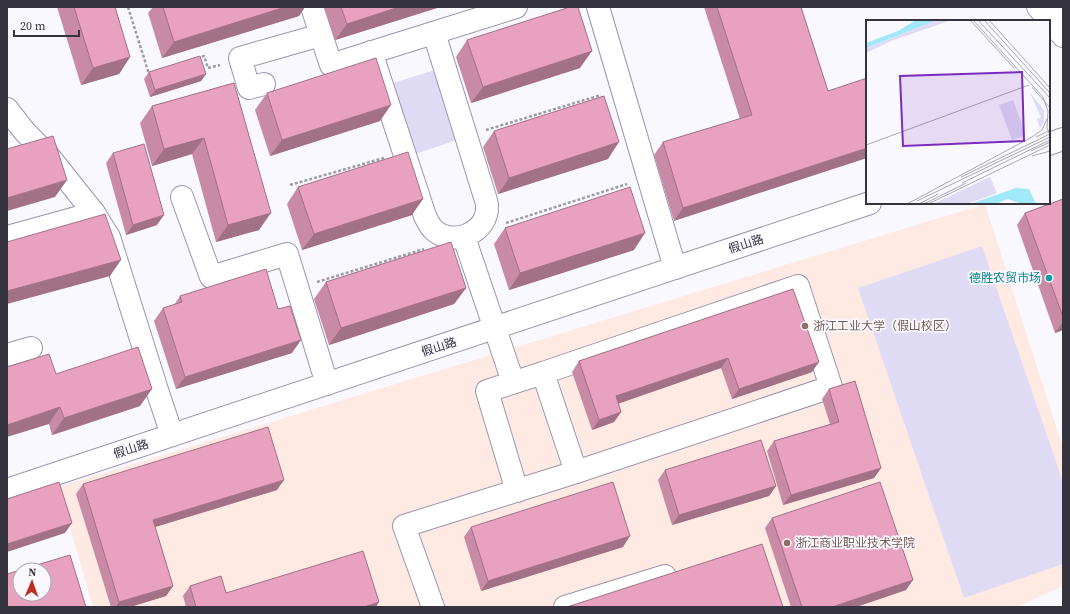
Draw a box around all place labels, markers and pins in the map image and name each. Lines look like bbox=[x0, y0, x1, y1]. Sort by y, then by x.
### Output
place label: 德胜农贸市场 bbox=[969, 270, 1041, 286]
marker: 德胜农贸市场 bbox=[1044, 273, 1054, 283]
place label: 浙江工业大学（假山校区） bbox=[813, 318, 957, 334]
marker: 浙江工业大学（假山校区） bbox=[800, 321, 810, 331]
place label: 浙江商业职业技术学院 bbox=[795, 535, 915, 551]
marker: 浙江商业职业技术学院 bbox=[782, 538, 792, 548]

